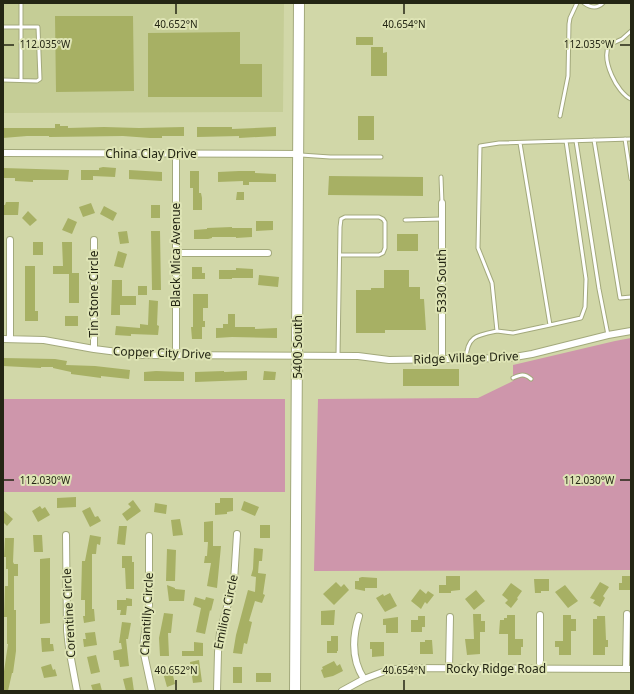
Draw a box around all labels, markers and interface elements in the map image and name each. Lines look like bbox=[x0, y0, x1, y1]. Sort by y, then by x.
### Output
text: 40.652°N bbox=[154, 17, 198, 31]
text: 40.654°N bbox=[382, 17, 426, 31]
text: 112.035°W bbox=[20, 37, 71, 51]
text: 112.035°W bbox=[564, 37, 615, 51]
street label: China Clay Drive bbox=[105, 145, 197, 162]
street label: Black Mica Avenue bbox=[167, 202, 184, 307]
street label: 5330 South bbox=[433, 249, 450, 313]
street label: Tin Stone Circle bbox=[85, 250, 102, 337]
street label: 5400 South bbox=[289, 315, 306, 379]
street label: Copper City Drive bbox=[113, 342, 212, 363]
street label: Ridge Village Drive bbox=[413, 347, 519, 368]
text: 112.030°W bbox=[20, 473, 71, 487]
text: 112.030°W bbox=[564, 473, 615, 487]
street label: Corentine Circle bbox=[58, 568, 79, 658]
street label: Chantilly Circle bbox=[136, 572, 157, 656]
street label: Emilion Circle bbox=[209, 573, 242, 651]
street label: Rocky Ridge Road bbox=[446, 660, 546, 677]
text: 40.652°N bbox=[154, 663, 198, 677]
text: 40.654°N bbox=[382, 663, 426, 677]

